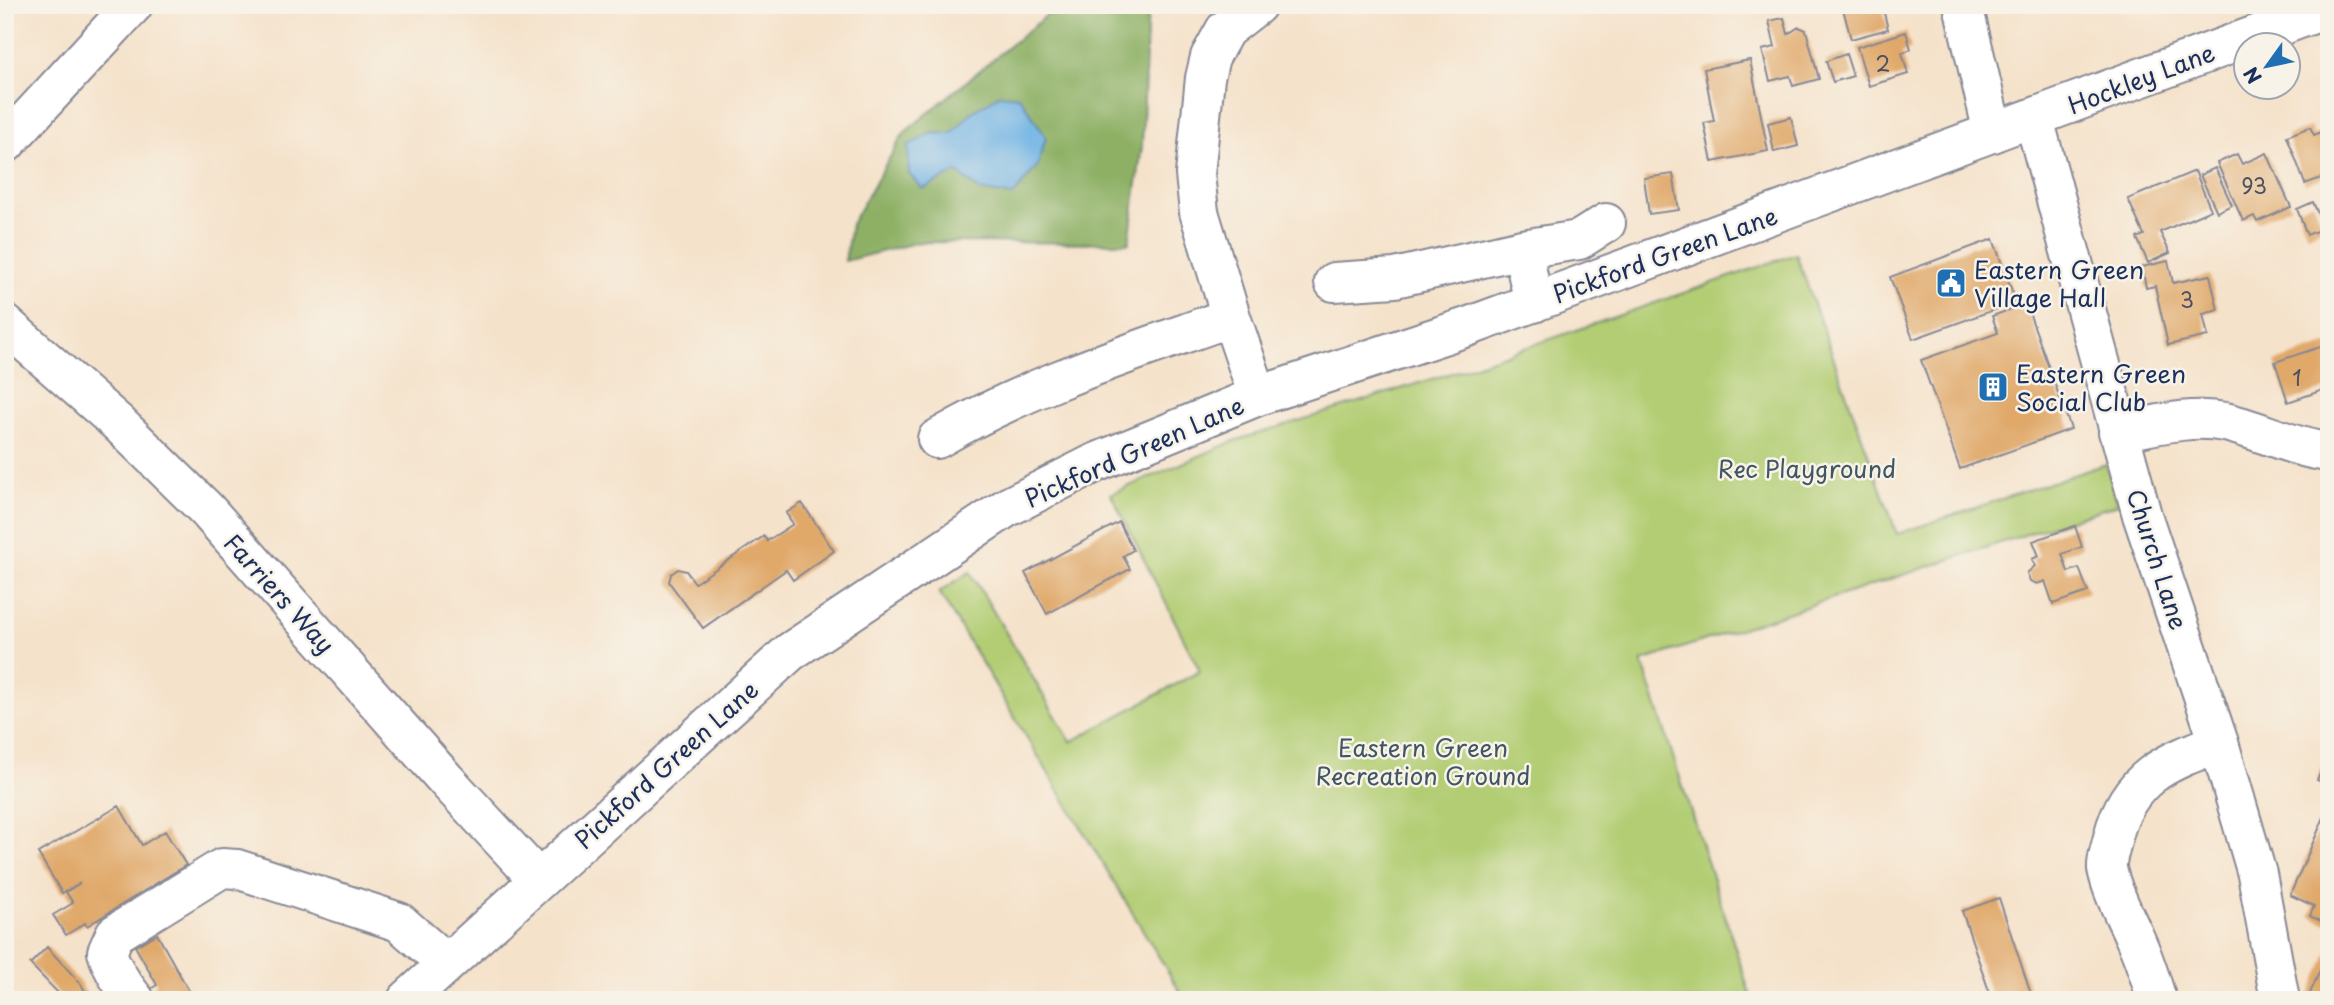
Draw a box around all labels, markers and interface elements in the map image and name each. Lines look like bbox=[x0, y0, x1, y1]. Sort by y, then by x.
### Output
north arrow bbox=[2232, 32, 2302, 102]
street label: Hockley Lane bbox=[2062, 33, 2220, 123]
house number: 2 bbox=[1876, 47, 1890, 79]
text: N bbox=[2236, 62, 2268, 90]
house number: 93 bbox=[2241, 169, 2267, 201]
street label: Pickford Green Lane bbox=[1548, 197, 1782, 311]
place label: Eastern Green Village Hall bbox=[1974, 251, 2144, 315]
public building icon: Eastern Green Village Hall bbox=[1934, 266, 1968, 300]
house number: 3 bbox=[2180, 283, 2194, 315]
place label: Eastern Green Social Club bbox=[2016, 355, 2186, 419]
house number: 1 bbox=[2292, 361, 2302, 393]
building icon: Eastern Green Social Club bbox=[1976, 370, 2010, 404]
street label: Pickford Green Lane bbox=[1019, 386, 1249, 516]
park label: Rec Playground bbox=[1718, 450, 1896, 486]
street label: Church Lane bbox=[2118, 484, 2198, 634]
street label: Farriers Way bbox=[216, 525, 344, 661]
street label: Pickford Green Lane bbox=[566, 671, 766, 857]
park label: Eastern Green Recreation Ground bbox=[1316, 729, 1530, 793]

